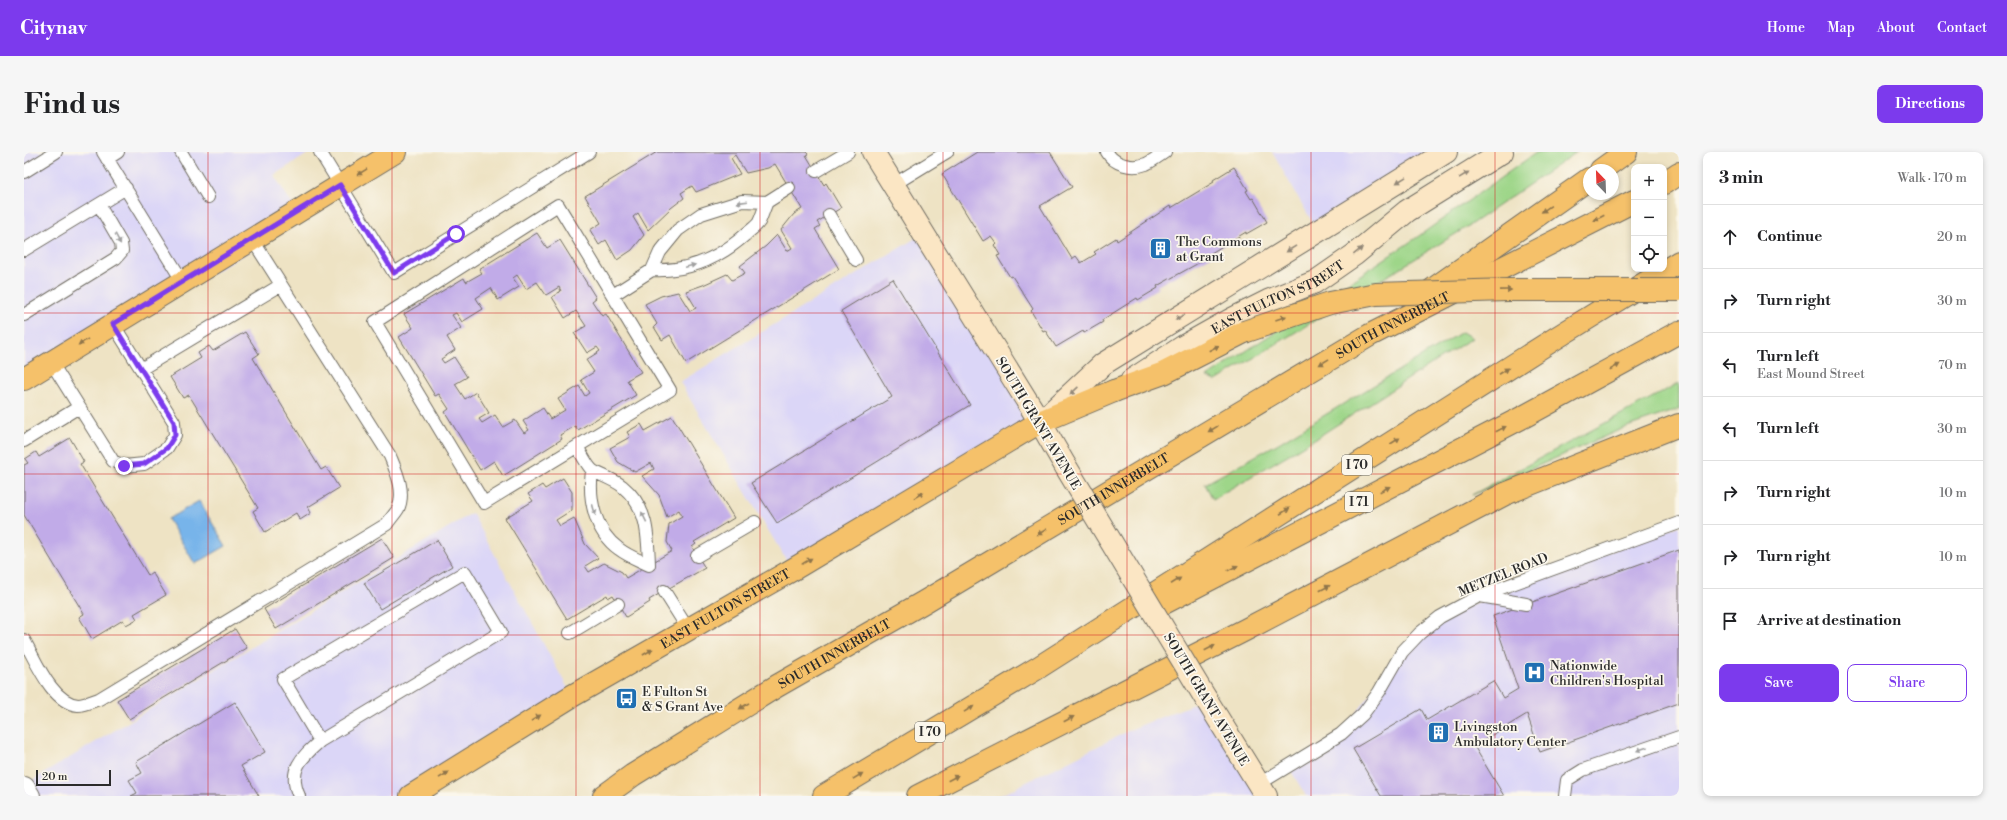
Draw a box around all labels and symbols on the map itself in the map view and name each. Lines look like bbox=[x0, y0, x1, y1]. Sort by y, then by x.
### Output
north arrow bbox=[1583, 164, 1619, 200]
one-way arrow bbox=[357, 168, 367, 176]
one-way arrow bbox=[1458, 172, 1470, 179]
one-way arrow bbox=[1396, 176, 1406, 184]
one-way arrow bbox=[735, 199, 748, 205]
one-way arrow bbox=[1541, 205, 1551, 213]
one-way arrow bbox=[1593, 215, 1605, 222]
route start bbox=[447, 225, 465, 243]
one-way arrow bbox=[115, 233, 121, 244]
place label: The Commons at Grant bbox=[1176, 234, 1262, 265]
building icon: The Commons at Grant bbox=[1147, 235, 1173, 261]
one-way arrow bbox=[1285, 245, 1297, 252]
one-way arrow bbox=[1353, 247, 1364, 255]
street label: EAST FULTON STREET bbox=[1209, 257, 1348, 338]
one-way arrow bbox=[684, 262, 697, 268]
one-way arrow bbox=[1500, 287, 1513, 293]
street label: SOUTH INNERBELT bbox=[1333, 289, 1453, 363]
one-way arrow bbox=[1174, 313, 1186, 320]
one-way arrow bbox=[1275, 315, 1287, 321]
one-way arrow bbox=[78, 338, 89, 346]
one-way arrow bbox=[1208, 344, 1220, 351]
street label: SOUTH GRANT AVENUE bbox=[992, 354, 1084, 493]
one-way arrow bbox=[1319, 358, 1329, 366]
one-way arrow bbox=[1609, 364, 1621, 370]
one-way arrow bbox=[1499, 367, 1509, 375]
one-way arrow bbox=[1069, 386, 1079, 396]
one-way arrow bbox=[1208, 425, 1218, 433]
one-way arrow bbox=[1495, 426, 1507, 432]
one-way arrow bbox=[1390, 437, 1400, 445]
street label: SOUTH INNERBELT bbox=[1055, 450, 1172, 529]
road number: I 70 bbox=[1342, 455, 1372, 475]
route end bbox=[115, 457, 133, 475]
one-way arrow bbox=[1380, 485, 1391, 492]
one-way arrow bbox=[913, 491, 925, 498]
road number: I 71 bbox=[1345, 492, 1373, 512]
one-way arrow bbox=[591, 504, 597, 516]
one-way arrow bbox=[1280, 507, 1290, 515]
one-way arrow bbox=[640, 511, 647, 523]
one-way arrow bbox=[1036, 528, 1048, 535]
street label: METZEL ROAD bbox=[1456, 550, 1551, 600]
one-way arrow bbox=[801, 558, 813, 565]
one-way arrow bbox=[1227, 565, 1238, 571]
street label: EAST FULTON STREET bbox=[658, 566, 793, 653]
one-way arrow bbox=[1170, 577, 1181, 584]
one-way arrow bbox=[1319, 585, 1331, 591]
street label: SOUTH INNERBELT bbox=[776, 616, 894, 693]
street label: SOUTH GRANT AVENUE bbox=[1160, 630, 1252, 769]
one-way arrow bbox=[1204, 645, 1215, 651]
one-way arrow bbox=[642, 649, 654, 655]
place label: Nationwide Children's Hospital bbox=[1550, 658, 1664, 689]
hospital icon: Nationwide Children's Hospital bbox=[1522, 659, 1548, 685]
place label: E Fulton St & S Grant Ave bbox=[642, 684, 724, 715]
bus stop icon: E Fulton St & S Grant Ave bbox=[614, 685, 640, 711]
one-way arrow bbox=[738, 703, 750, 710]
one-way arrow bbox=[964, 705, 974, 713]
one-way arrow bbox=[530, 715, 542, 722]
one-way arrow bbox=[1063, 716, 1075, 723]
place label: Livingston Ambulatory Center bbox=[1453, 719, 1567, 750]
building icon: Livingston Ambulatory Center bbox=[1425, 720, 1451, 746]
road number: I 70 bbox=[915, 722, 945, 742]
one-way arrow bbox=[1636, 746, 1648, 752]
scale bar bbox=[36, 768, 111, 787]
one-way arrow bbox=[438, 772, 450, 779]
one-way arrow bbox=[853, 772, 863, 780]
one-way arrow bbox=[947, 775, 959, 782]

